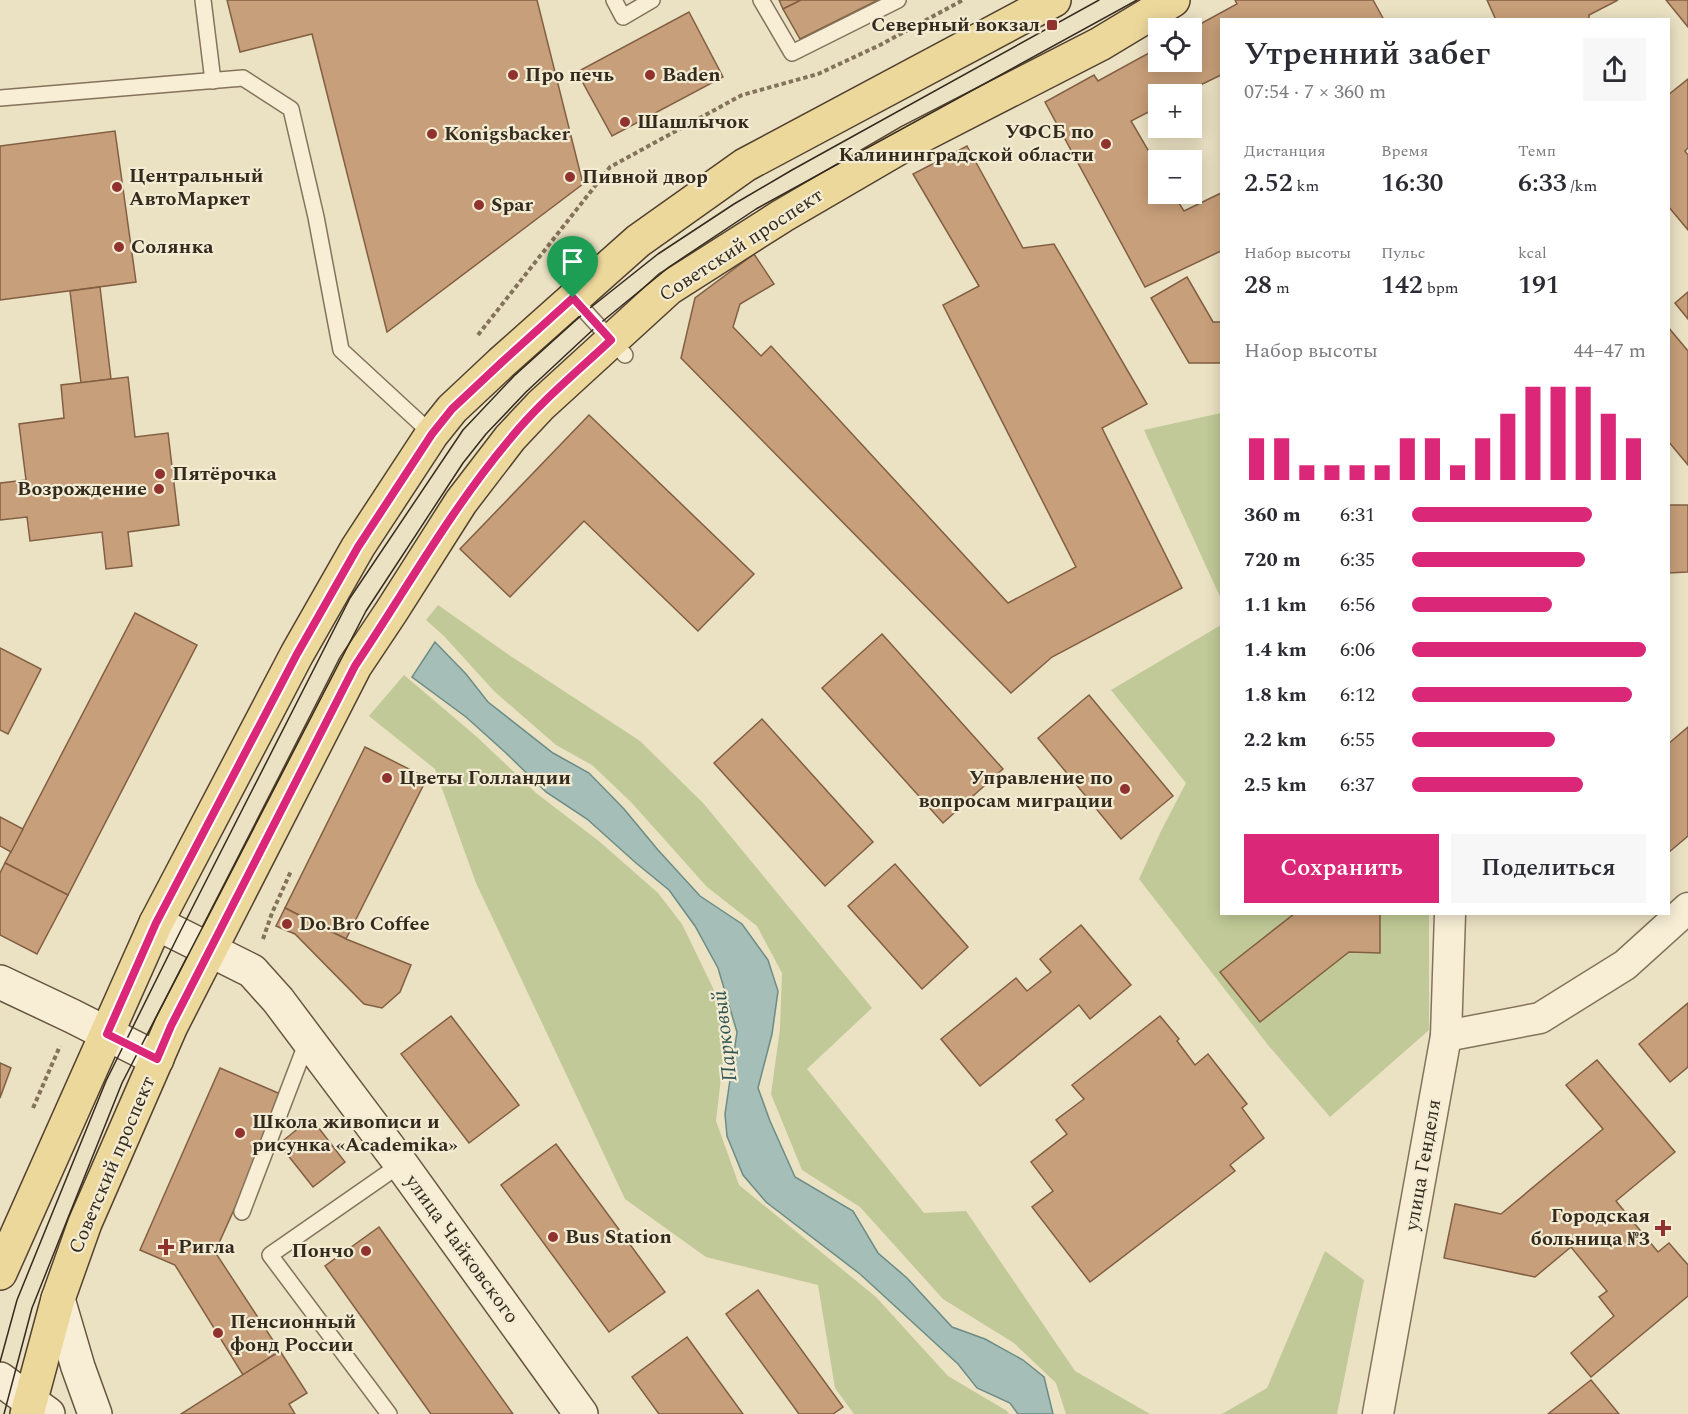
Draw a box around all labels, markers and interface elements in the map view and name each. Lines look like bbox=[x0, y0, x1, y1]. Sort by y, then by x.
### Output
place label: Северный вокзал bbox=[871, 10, 1040, 40]
marker: Северный вокзал bbox=[1045, 18, 1059, 32]
map controls bbox=[1148, 18, 1202, 204]
button: locate bbox=[1148, 18, 1202, 72]
text: Утренний забег bbox=[1244, 29, 1490, 79]
button: share bbox=[1583, 38, 1646, 101]
place label: Про печь bbox=[525, 60, 614, 90]
place label: Baden bbox=[662, 60, 721, 90]
marker: Про печь bbox=[506, 68, 520, 82]
marker: Baden bbox=[643, 68, 657, 82]
text: 07:54 · 7 × 360 m bbox=[1244, 77, 1386, 107]
button: + bbox=[1148, 84, 1202, 138]
place label: Шашлычок bbox=[637, 107, 749, 137]
marker: Шашлычок bbox=[618, 115, 632, 129]
place label: УФСБ по Калининградской области bbox=[839, 117, 1094, 170]
place label: Konigsbacker bbox=[444, 119, 570, 149]
marker: Konigsbacker bbox=[425, 127, 439, 141]
marker: УФСБ по Калининградской области bbox=[1099, 137, 1113, 151]
text: Дистанция bbox=[1244, 139, 1326, 163]
text: Время bbox=[1381, 139, 1428, 163]
text: Темп bbox=[1518, 139, 1556, 163]
button: − bbox=[1148, 150, 1202, 204]
place label: Центральный АвтоМаркет bbox=[129, 161, 264, 214]
place label: Пивной двор bbox=[582, 162, 708, 192]
text: 2.52 bbox=[1244, 163, 1293, 203]
text: 16:30 bbox=[1381, 163, 1444, 203]
text: 6:33 bbox=[1518, 163, 1567, 203]
marker: Пивной двор bbox=[563, 170, 577, 184]
text: km bbox=[1293, 174, 1319, 198]
text: /km bbox=[1567, 174, 1597, 198]
marker: Центральный АвтоМаркет bbox=[110, 180, 124, 194]
street label: Советский проспект bbox=[653, 180, 829, 309]
place label: Spar bbox=[491, 190, 534, 220]
marker: Spar bbox=[472, 198, 486, 212]
place label: Солянка bbox=[131, 232, 214, 262]
pin bbox=[547, 236, 598, 298]
marker: Солянка bbox=[112, 240, 126, 254]
text: Набор высоты bbox=[1244, 241, 1351, 265]
text: Пульс bbox=[1381, 241, 1425, 265]
text: kcal bbox=[1518, 241, 1547, 265]
icon: arrive bbox=[556, 245, 589, 278]
text: 28 bbox=[1244, 265, 1272, 305]
text: 142 bbox=[1381, 265, 1423, 305]
text: 191 bbox=[1518, 265, 1560, 305]
text: m bbox=[1272, 276, 1290, 300]
text: bpm bbox=[1423, 276, 1459, 300]
text: Набор высоты bbox=[1244, 336, 1378, 366]
text: 44–47 m bbox=[1574, 336, 1646, 366]
place label: Пятёрочка bbox=[172, 459, 278, 489]
marker: Пятёрочка bbox=[153, 467, 167, 481]
place label: Возрождение bbox=[17, 474, 147, 504]
marker: Возрождение bbox=[152, 482, 166, 496]
text: 360 m bbox=[1244, 500, 1301, 530]
text: 6:31 bbox=[1340, 500, 1375, 530]
text: 720 m bbox=[1244, 545, 1301, 575]
text: 6:35 bbox=[1340, 545, 1375, 575]
text: 1.1 km bbox=[1244, 590, 1307, 620]
text: 6:56 bbox=[1340, 590, 1375, 620]
text: 1.4 km bbox=[1244, 635, 1307, 665]
text: 6:06 bbox=[1340, 635, 1375, 665]
text: 1.8 km bbox=[1244, 680, 1307, 710]
text: 6:12 bbox=[1340, 680, 1375, 710]
text: 2.2 km bbox=[1244, 725, 1307, 755]
text: 6:55 bbox=[1340, 725, 1375, 755]
place label: Цветы Голландии bbox=[399, 763, 571, 793]
place label: Управление по вопросам миграции bbox=[919, 763, 1113, 816]
text: 2.5 km bbox=[1244, 770, 1307, 800]
text: 6:37 bbox=[1340, 770, 1375, 800]
marker: Цветы Голландии bbox=[380, 771, 394, 785]
marker: Управление по вопросам миграции bbox=[1118, 782, 1132, 796]
button: Сохранить bbox=[1244, 834, 1439, 903]
button: Поделиться bbox=[1451, 834, 1646, 903]
place label: Do.Bro Coffee bbox=[299, 909, 430, 939]
marker: Do.Bro Coffee bbox=[280, 917, 294, 931]
water label: Парковый bbox=[704, 989, 746, 1083]
street label: Советский проспект bbox=[61, 1071, 163, 1259]
street label: улица Генделя bbox=[1397, 1097, 1449, 1234]
place label: Школа живописи и рисунка «Academika» bbox=[252, 1107, 458, 1160]
marker: Школа живописи и рисунка «Academika» bbox=[233, 1126, 247, 1140]
street label: улица Чайковского bbox=[397, 1167, 526, 1330]
place label: Городская больница №3 bbox=[1531, 1201, 1650, 1254]
marker: Городская больница №3 bbox=[1654, 1219, 1672, 1237]
place label: Bus Station bbox=[565, 1222, 672, 1252]
marker: Bus Station bbox=[546, 1230, 560, 1244]
place label: Ригла bbox=[178, 1232, 236, 1262]
place label: Пончо bbox=[292, 1236, 354, 1266]
marker: Ригла bbox=[159, 1240, 173, 1254]
marker: Пончо bbox=[359, 1244, 373, 1258]
place label: Пенсионный фонд России bbox=[230, 1307, 356, 1360]
marker: Пенсионный фонд России bbox=[211, 1326, 225, 1340]

